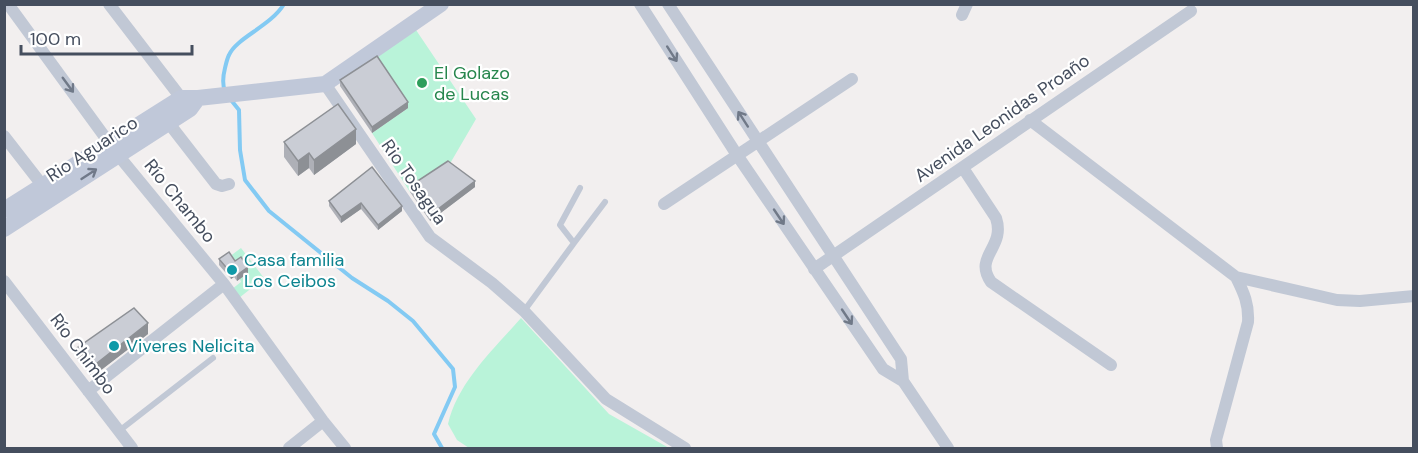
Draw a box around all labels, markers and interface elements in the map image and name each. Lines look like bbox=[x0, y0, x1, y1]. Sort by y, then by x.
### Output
scale bar bbox=[21, 18, 192, 56]
text: 100 m bbox=[30, 27, 81, 51]
one-way arrow bbox=[666, 45, 678, 61]
street label: Avenida Leonidas Proaño bbox=[910, 48, 1094, 188]
place label: El Golazo de Lucas bbox=[434, 61, 510, 106]
marker: El Golazo de Lucas bbox=[415, 76, 429, 90]
one-way arrow bbox=[62, 77, 74, 93]
street label: Rio Aguarico bbox=[42, 110, 142, 188]
one-way arrow bbox=[737, 111, 750, 128]
street label: Rio Tosagua bbox=[376, 135, 452, 229]
street label: Río Chambo bbox=[139, 154, 221, 248]
one-way arrow bbox=[80, 168, 97, 180]
one-way arrow bbox=[773, 208, 785, 224]
place label: Casa familia Los Ceibos bbox=[244, 248, 344, 293]
marker: Casa familia Los Ceibos bbox=[225, 263, 239, 277]
one-way arrow bbox=[841, 308, 853, 325]
street label: Río Chimbo bbox=[45, 309, 121, 399]
place label: Viveres Nelicita bbox=[126, 334, 254, 358]
marker: Viveres Nelicita bbox=[107, 339, 121, 353]

